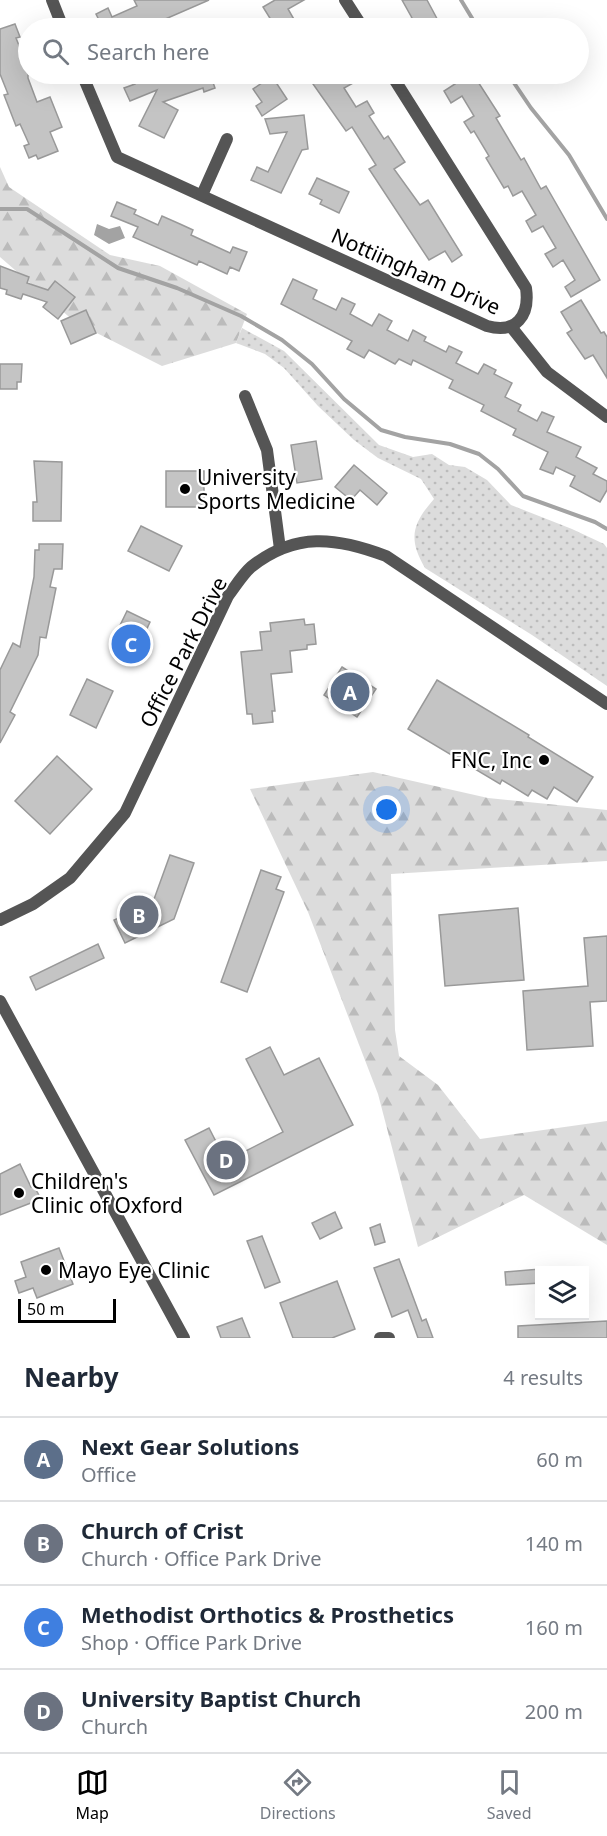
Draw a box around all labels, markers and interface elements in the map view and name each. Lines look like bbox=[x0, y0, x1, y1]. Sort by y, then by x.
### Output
search box bbox=[18, 18, 589, 84]
icon: search bbox=[39, 35, 72, 68]
text: Search here bbox=[87, 36, 209, 66]
street label: Nottiingham Drive bbox=[327, 221, 505, 321]
place label: University Sports Medicine bbox=[197, 463, 355, 515]
marker: University Sports Medicine bbox=[178, 482, 192, 496]
street label: Office Park Drive bbox=[133, 572, 233, 732]
pin: C bbox=[112, 622, 150, 666]
pin: A bbox=[330, 670, 370, 714]
place label: FNC, Inc bbox=[451, 746, 532, 774]
marker: FNC, Inc bbox=[537, 753, 551, 767]
your location bbox=[372, 795, 401, 824]
pin: B bbox=[120, 892, 158, 938]
pin: D bbox=[206, 1138, 246, 1182]
place label: Children's Clinic of Oxford bbox=[31, 1167, 183, 1219]
marker: Children's Clinic of Oxford bbox=[12, 1186, 26, 1200]
place label: Mayo Eye Clinic bbox=[58, 1256, 210, 1284]
marker: Mayo Eye Clinic bbox=[39, 1263, 53, 1277]
map controls bbox=[535, 1266, 589, 1320]
button: layers bbox=[535, 1266, 589, 1320]
scale bar bbox=[18, 1296, 116, 1324]
text: 50 m bbox=[27, 1298, 64, 1320]
text: Nearby bbox=[24, 1359, 119, 1395]
text: 4 results bbox=[503, 1364, 583, 1391]
text: Next Gear Solutions bbox=[81, 1431, 299, 1461]
text: A bbox=[37, 1446, 50, 1473]
text: 60 m bbox=[536, 1446, 583, 1473]
text: Office bbox=[81, 1461, 136, 1488]
text: Church of Crist bbox=[81, 1515, 244, 1545]
text: B bbox=[37, 1530, 50, 1557]
text: 140 m bbox=[525, 1530, 583, 1557]
text: Church · Office Park Drive bbox=[81, 1545, 321, 1572]
text: Methodist Orthotics & Prosthetics bbox=[81, 1599, 454, 1629]
text: C bbox=[37, 1614, 50, 1641]
text: 160 m bbox=[525, 1614, 583, 1641]
text: Shop · Office Park Drive bbox=[81, 1629, 302, 1656]
text: University Baptist Church bbox=[81, 1683, 361, 1713]
text: D bbox=[36, 1698, 51, 1725]
text: 200 m bbox=[525, 1698, 583, 1725]
text: Church bbox=[81, 1713, 148, 1740]
tab: Map bbox=[75, 1766, 109, 1824]
tab: Directions bbox=[260, 1766, 336, 1824]
tab: Saved bbox=[487, 1766, 531, 1824]

